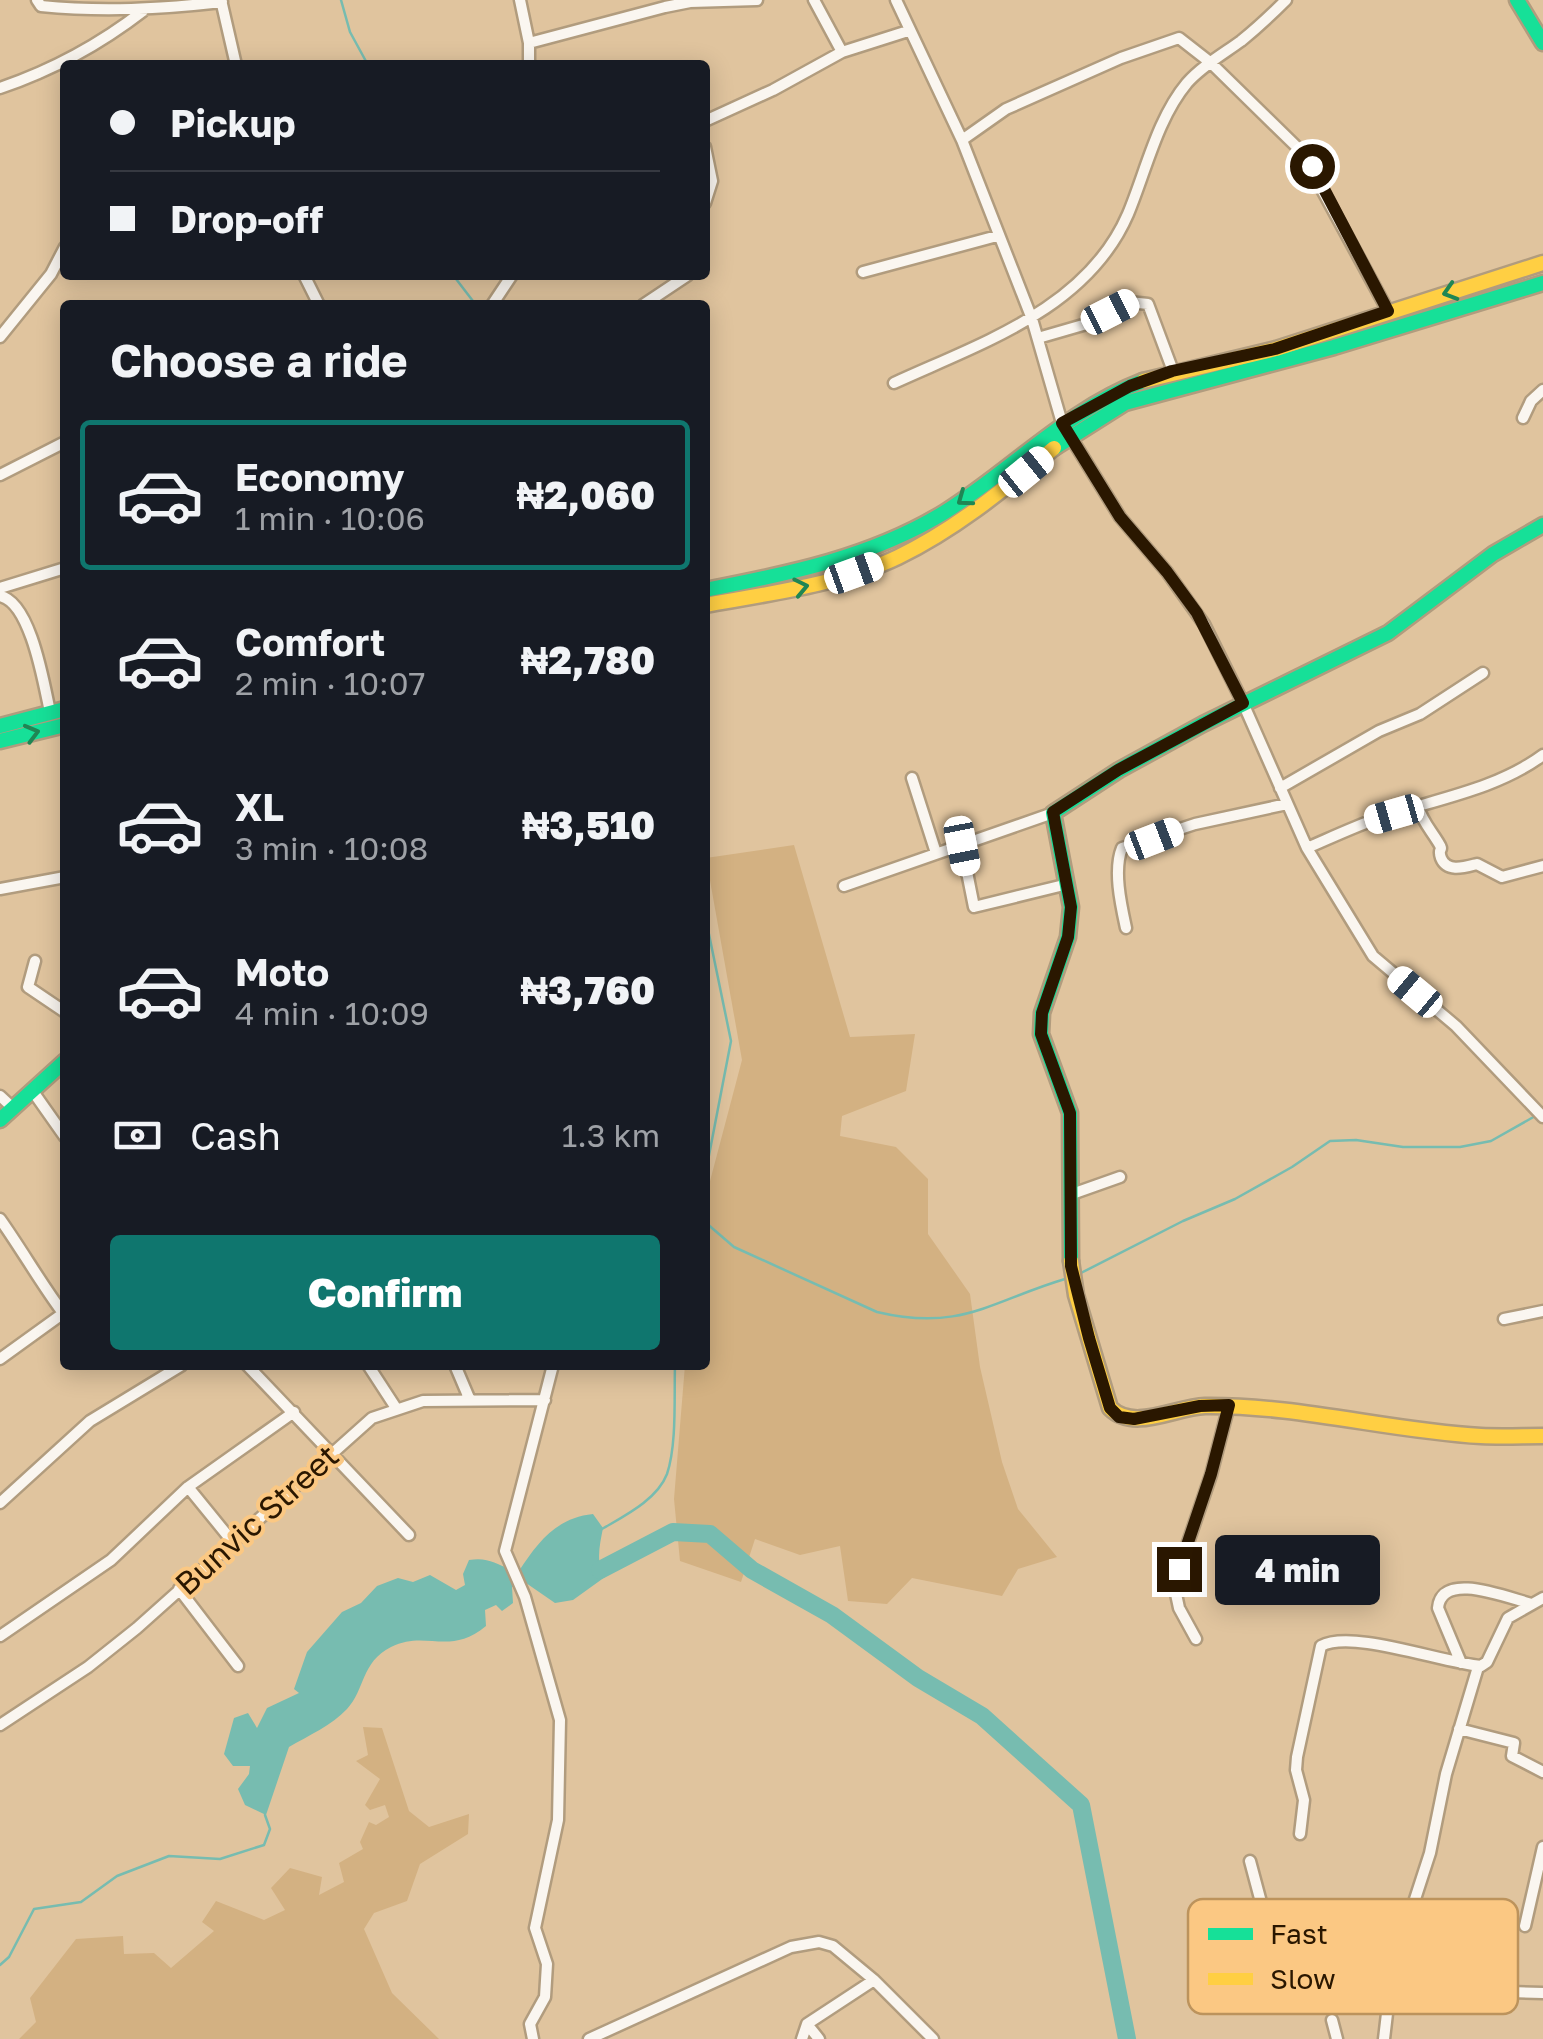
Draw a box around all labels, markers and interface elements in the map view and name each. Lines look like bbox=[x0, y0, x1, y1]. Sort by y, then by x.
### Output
text: Pickup bbox=[170, 100, 296, 145]
route start bbox=[1290, 144, 1335, 189]
text: Drop-off bbox=[170, 196, 323, 241]
one-way arrow bbox=[1442, 280, 1459, 301]
car bbox=[1076, 285, 1144, 339]
text: Choose a ride bbox=[110, 333, 408, 387]
car bbox=[993, 441, 1059, 503]
icon: car bbox=[115, 450, 205, 540]
text: Economy bbox=[235, 454, 404, 499]
text: ₦2,060 bbox=[517, 472, 655, 517]
one-way arrow bbox=[957, 487, 975, 505]
text: 1 min · 10:06 bbox=[235, 499, 425, 537]
car bbox=[821, 549, 887, 597]
one-way arrow bbox=[792, 578, 809, 599]
icon: car bbox=[115, 615, 205, 705]
text: Comfort bbox=[235, 619, 385, 664]
text: ₦2,780 bbox=[521, 637, 655, 682]
text: 2 min · 10:07 bbox=[235, 664, 426, 702]
one-way arrow bbox=[24, 724, 41, 745]
icon: car bbox=[115, 780, 205, 870]
text: XL bbox=[235, 784, 284, 829]
car bbox=[1361, 791, 1427, 837]
text: ₦3,510 bbox=[522, 802, 655, 847]
car bbox=[942, 814, 982, 878]
car bbox=[1121, 814, 1187, 864]
text: 3 min · 10:08 bbox=[235, 829, 428, 867]
icon: car bbox=[115, 945, 205, 1035]
text: Moto bbox=[235, 949, 329, 994]
car bbox=[1382, 961, 1448, 1023]
text: ₦3,760 bbox=[521, 967, 655, 1012]
text: 4 min · 10:09 bbox=[235, 994, 429, 1032]
icon: cash bbox=[110, 1108, 165, 1163]
text: Cash bbox=[190, 1113, 281, 1158]
text: 1.3 km bbox=[562, 1116, 660, 1154]
button: Confirm bbox=[110, 1235, 660, 1350]
street label: Bunvic Street bbox=[167, 1436, 346, 1602]
callout: 4 min bbox=[1214, 1534, 1379, 1604]
route end bbox=[1157, 1547, 1202, 1592]
text: 4 min bbox=[1255, 1551, 1340, 1589]
legend bbox=[1188, 1899, 1518, 2014]
text: Fast bbox=[1270, 1917, 1328, 1950]
text: Slow bbox=[1270, 1962, 1336, 1995]

